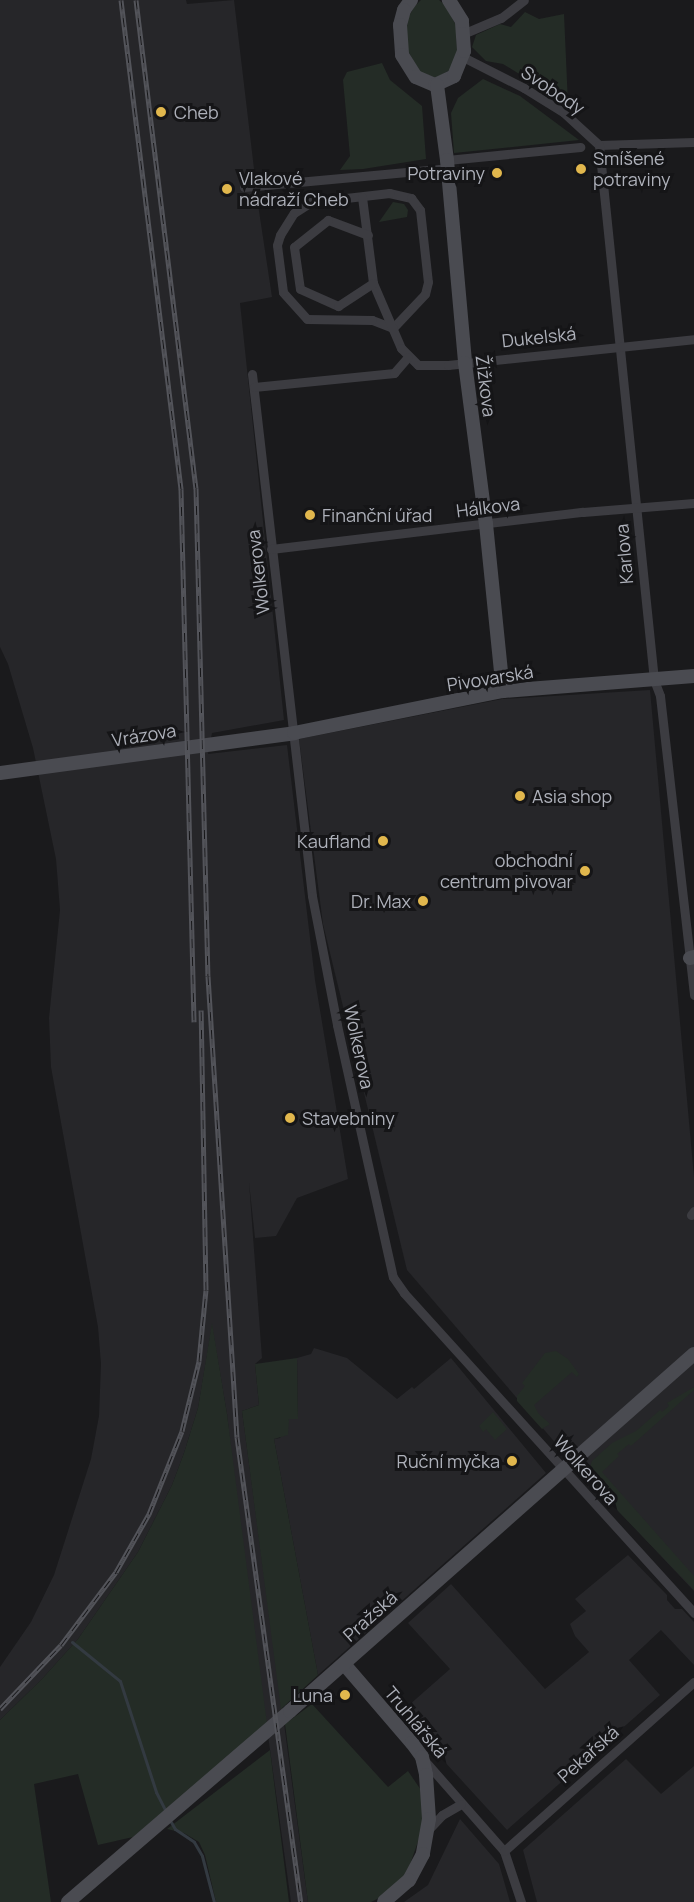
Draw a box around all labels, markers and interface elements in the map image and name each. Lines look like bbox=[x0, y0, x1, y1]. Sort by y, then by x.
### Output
street label: Svobody bbox=[517, 61, 589, 119]
place label: Cheb bbox=[174, 101, 219, 123]
marker: Cheb bbox=[152, 103, 170, 121]
place label: Smíšené potraviny bbox=[593, 148, 670, 190]
place label: Potraviny bbox=[407, 162, 485, 184]
marker: Smíšené potraviny bbox=[574, 162, 588, 176]
marker: Potraviny bbox=[490, 166, 504, 180]
place label: Vlakové nádraží Cheb bbox=[239, 168, 349, 210]
marker: Vlakové nádraží Cheb bbox=[220, 182, 234, 196]
street label: Dukelská bbox=[501, 322, 577, 352]
street label: Žižkova bbox=[471, 354, 501, 418]
street label: Hálkova bbox=[455, 492, 521, 522]
place label: Finanční úřad bbox=[322, 504, 433, 526]
marker: Finanční úřad bbox=[303, 508, 317, 522]
street label: Karlova bbox=[611, 523, 637, 585]
street label: Wolkerova bbox=[242, 528, 274, 616]
street label: Pivovarská bbox=[445, 661, 535, 695]
street label: Vrázova bbox=[110, 719, 178, 751]
place label: Asia shop bbox=[532, 785, 612, 807]
marker: Asia shop bbox=[513, 789, 527, 803]
place label: Kaufland bbox=[297, 830, 371, 852]
marker: Kaufland bbox=[376, 834, 390, 848]
place label: obchodní centrum pivovar bbox=[440, 850, 573, 892]
marker: obchodní centrum pivovar bbox=[578, 864, 592, 878]
place label: Dr. Max bbox=[351, 890, 411, 912]
marker: Dr. Max bbox=[416, 894, 430, 908]
street label: Wolkerova bbox=[340, 1003, 378, 1091]
place label: Stavebniny bbox=[302, 1107, 395, 1129]
marker: Stavebniny bbox=[283, 1111, 297, 1125]
street label: Wolkerova bbox=[550, 1431, 622, 1509]
place label: Ruční myčka bbox=[397, 1450, 500, 1472]
marker: Ruční myčka bbox=[505, 1454, 519, 1468]
street label: Pražská bbox=[339, 1586, 401, 1646]
street label: Truhlářská bbox=[380, 1682, 452, 1762]
place label: Luna bbox=[292, 1684, 333, 1706]
marker: Luna bbox=[338, 1688, 352, 1702]
street label: Pekařská bbox=[553, 1721, 623, 1787]

